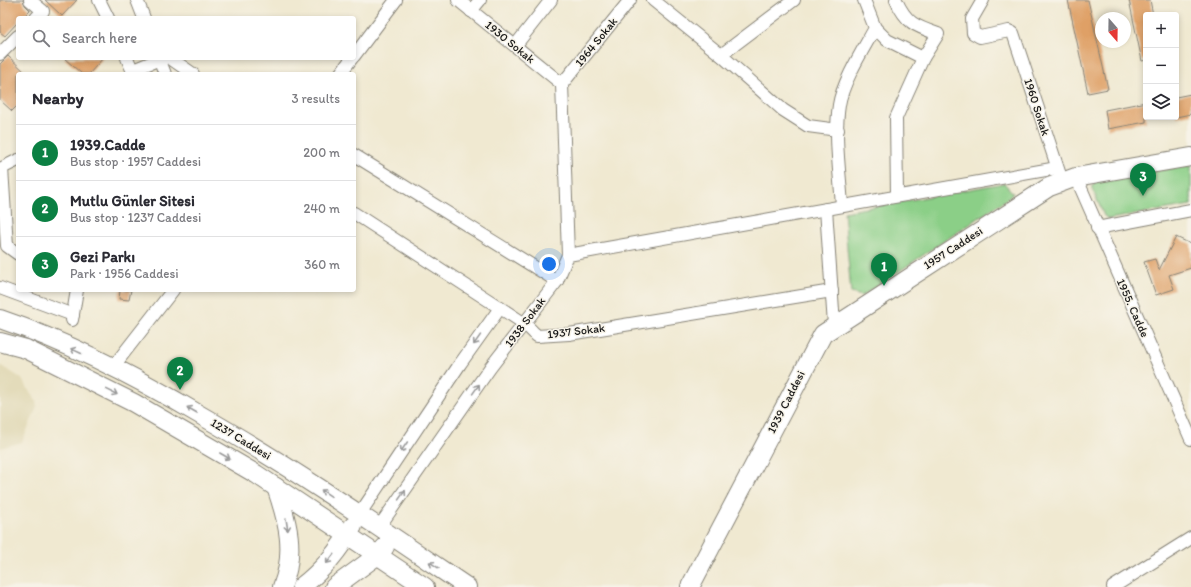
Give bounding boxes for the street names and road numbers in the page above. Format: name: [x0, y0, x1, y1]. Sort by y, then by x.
street label: 1964 Sokak: [572, 15, 620, 69]
street label: 1930 Sokak: [482, 18, 538, 66]
street label: 1960 Sokak: [1021, 77, 1053, 137]
street label: 1957 Caddesi: [921, 224, 985, 272]
street label: 1955. Cadde: [1114, 276, 1152, 340]
street label: 1938 Sokak: [502, 294, 548, 350]
street label: 1937 Sokak: [546, 321, 606, 341]
street label: 1939 Caddesi: [764, 368, 808, 436]
street label: 1237 Caddesi: [208, 415, 274, 463]

